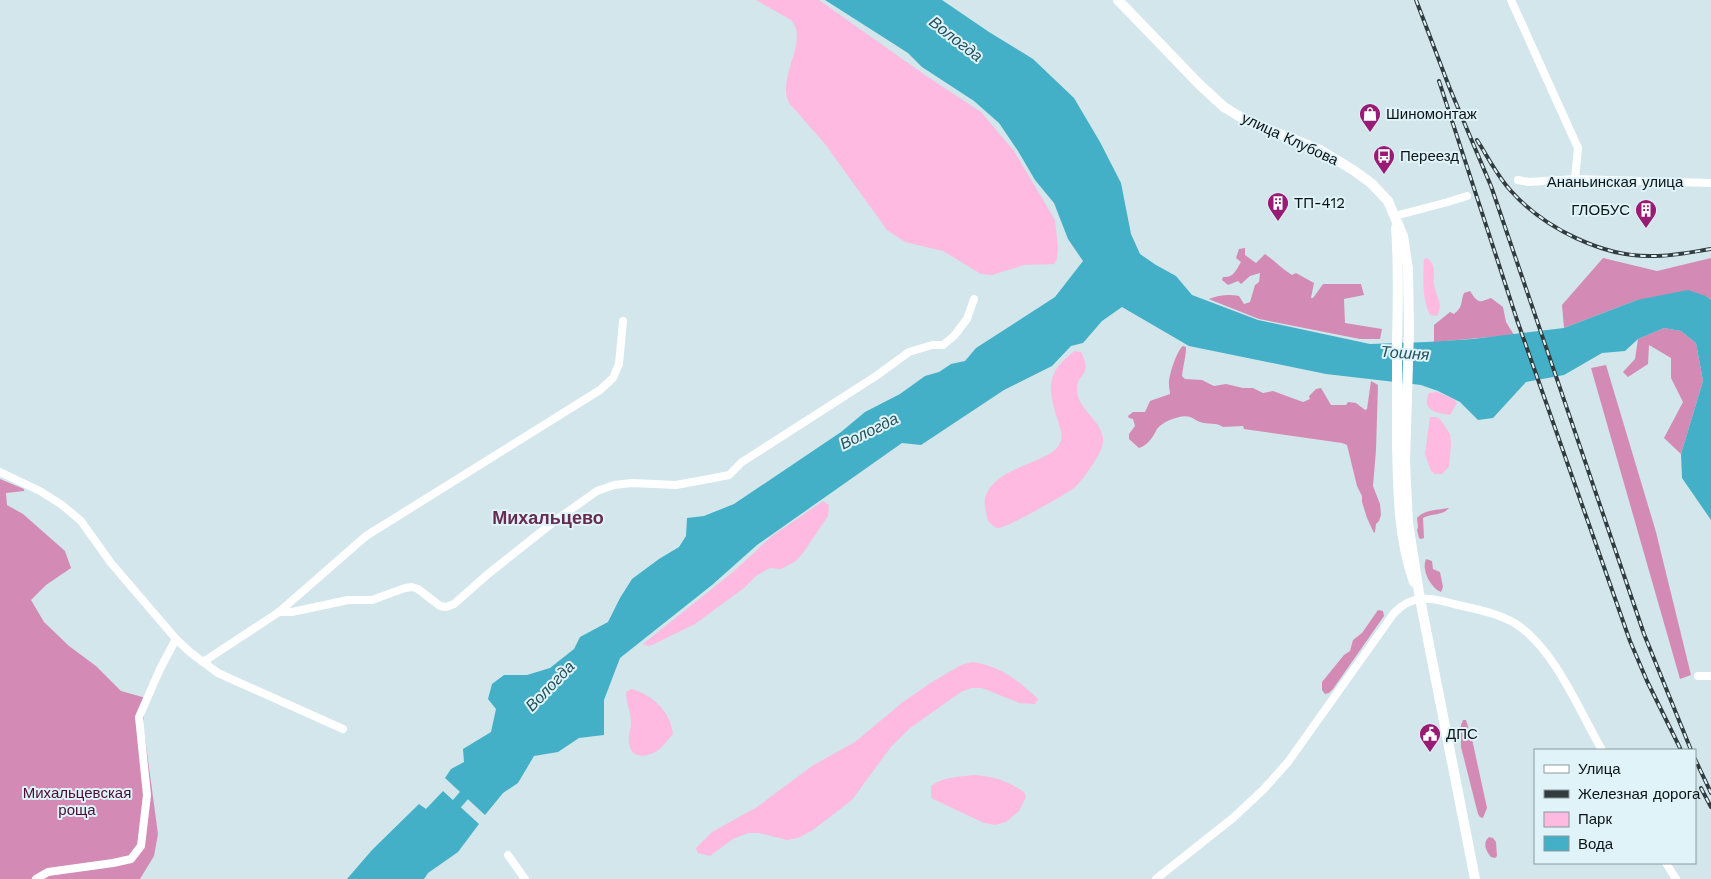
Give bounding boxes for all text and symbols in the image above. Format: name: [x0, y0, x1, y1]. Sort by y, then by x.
water label: Вологда: [925, 12, 987, 66]
shop icon: Шиномонтаж: [1358, 102, 1382, 133]
place label: Шиномонтаж: [1386, 105, 1477, 123]
street label: улица Клубова: [1239, 109, 1342, 170]
bus stop icon: Переезд: [1372, 144, 1396, 175]
place label: Переезд: [1400, 147, 1459, 165]
street label: Ананьинская улица: [1547, 173, 1684, 191]
building icon: ТП-412: [1266, 191, 1290, 222]
place label: ТП-412: [1294, 194, 1345, 212]
building icon: ГЛОБУС: [1634, 198, 1658, 229]
place label: ГЛОБУС: [1571, 201, 1630, 219]
water label: Тошня: [1380, 342, 1430, 364]
water label: Вологда: [837, 409, 901, 453]
district label: Михальцево: [492, 507, 604, 528]
water label: Вологда: [521, 657, 579, 715]
public building icon: ДПС: [1418, 722, 1442, 753]
place label: ДПС: [1446, 725, 1478, 743]
legend: [1534, 749, 1696, 864]
text: Улица: [1578, 760, 1621, 778]
park label: Михальцевская роща: [23, 784, 131, 819]
text: Железная дорога: [1578, 785, 1701, 803]
text: Парк: [1578, 810, 1612, 828]
text: Вода: [1578, 835, 1614, 853]

